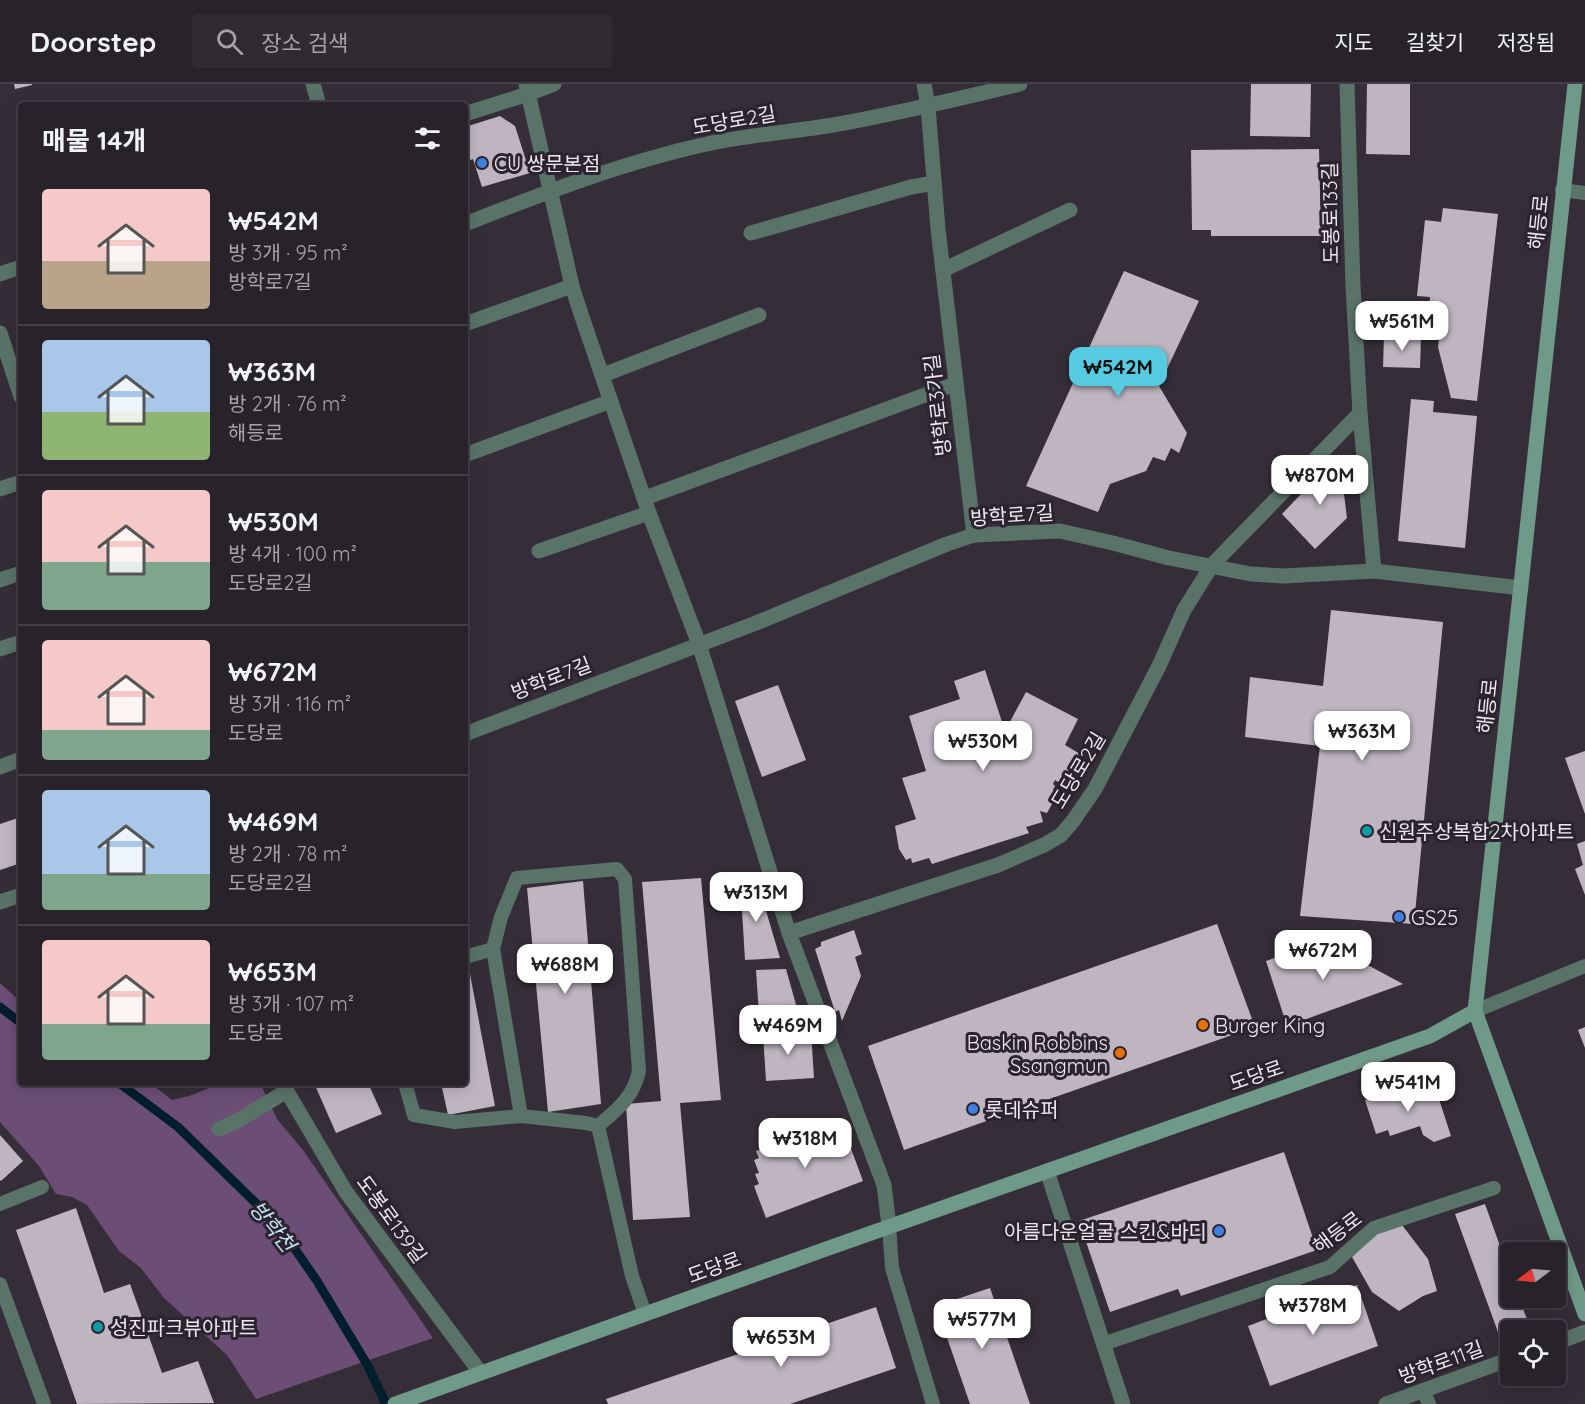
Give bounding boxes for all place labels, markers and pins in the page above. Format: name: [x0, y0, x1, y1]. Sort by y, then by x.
place label: CU 쌍문본점: [494, 151, 600, 176]
marker: CU 쌍문본점: [475, 156, 489, 170]
pin: ₩561M: [1360, 301, 1444, 352]
pin: ₩542M: [1076, 347, 1160, 398]
pin: ₩870M: [1278, 455, 1362, 506]
pin: ₩363M: [1320, 711, 1404, 762]
pin: ₩530M: [941, 721, 1025, 772]
place label: 신원주상복합2차아파트: [1379, 819, 1574, 844]
marker: 신원주상복합2차아파트: [1360, 824, 1374, 838]
pin: ₩313M: [714, 872, 798, 923]
place label: GS25: [1411, 905, 1458, 930]
marker: GS25: [1392, 910, 1406, 924]
pin: ₩672M: [1281, 930, 1365, 981]
pin: ₩688M: [523, 944, 607, 995]
pin: ₩469M: [746, 1005, 830, 1056]
place label: Burger King: [1215, 1013, 1325, 1038]
marker: Burger King: [1196, 1018, 1210, 1032]
place label: Baskin Robbins Ssangmun: [967, 1030, 1108, 1078]
marker: Baskin Robbins Ssangmun: [1113, 1046, 1127, 1060]
pin: ₩541M: [1366, 1062, 1450, 1113]
place label: 롯데슈퍼: [985, 1097, 1059, 1122]
marker: 롯데슈퍼: [966, 1102, 980, 1116]
pin: ₩318M: [763, 1118, 847, 1169]
place label: 아름다운얼굴 스킨&바디: [1004, 1219, 1207, 1244]
marker: 아름다운얼굴 스킨&바디: [1212, 1224, 1226, 1238]
pin: ₩378M: [1271, 1285, 1355, 1336]
pin: ₩577M: [940, 1299, 1024, 1350]
place label: 성진파크뷰아파트: [110, 1315, 257, 1340]
pin: ₩653M: [739, 1317, 823, 1368]
marker: 성진파크뷰아파트: [91, 1320, 105, 1334]

